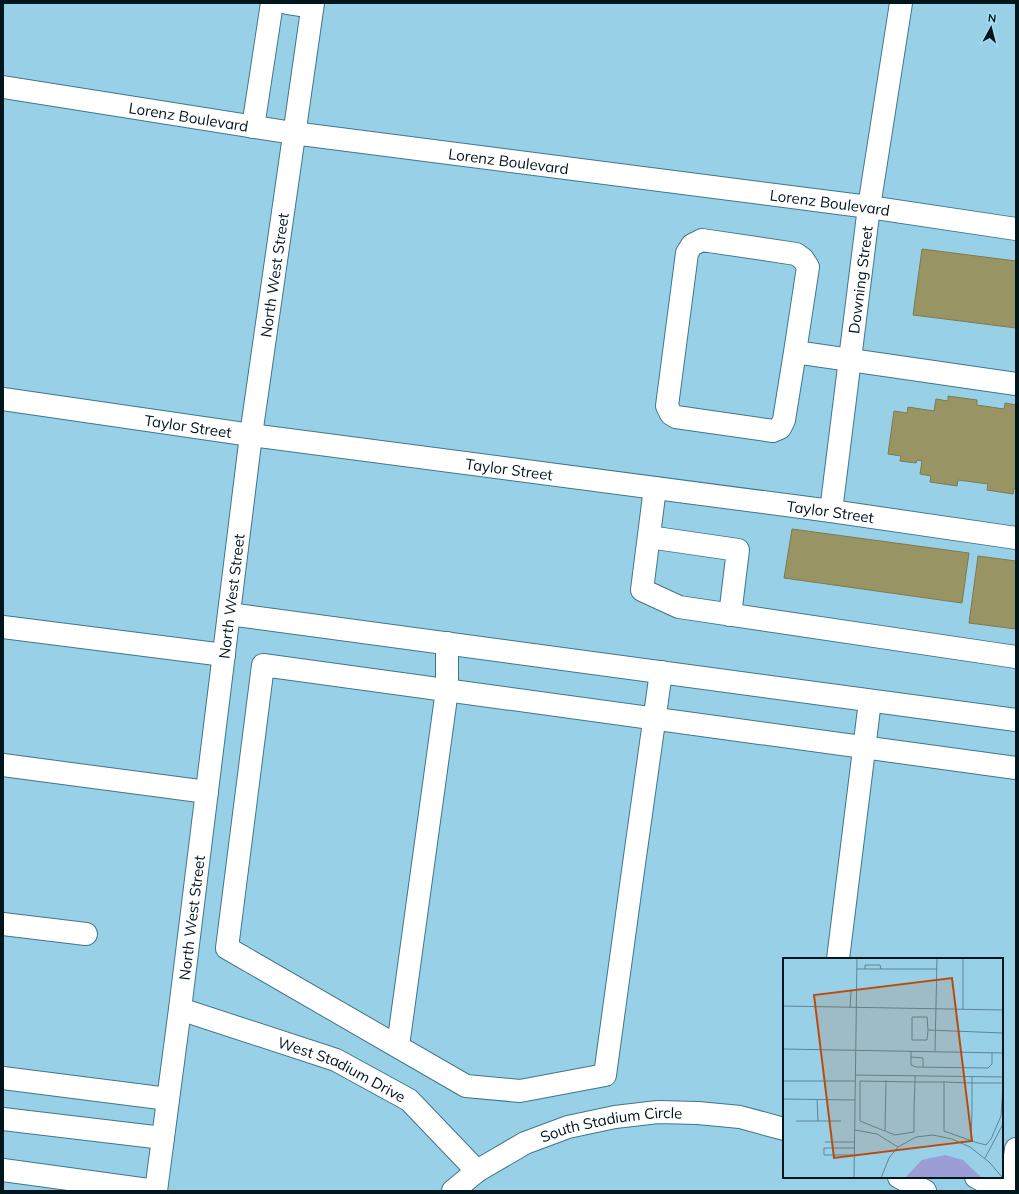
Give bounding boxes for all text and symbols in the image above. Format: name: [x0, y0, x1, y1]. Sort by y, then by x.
north arrow: [971, 8, 1011, 48]
text: N: [987, 11, 997, 26]
street label: Lorenz Boulevard: [127, 98, 250, 135]
street label: Lorenz Boulevard: [447, 144, 570, 178]
street label: Lorenz Boulevard: [769, 185, 891, 220]
street label: North West Street: [256, 211, 292, 339]
street label: Downing Street: [844, 225, 876, 335]
street label: Taylor Street: [143, 410, 233, 442]
street label: Taylor Street: [464, 454, 554, 484]
street label: Taylor Street: [786, 496, 875, 527]
street label: North West Street: [214, 533, 248, 660]
street label: North West Street: [174, 854, 208, 981]
inset map: [783, 958, 1003, 1178]
street label: West Stadium Drive: [276, 1032, 409, 1106]
street label: South Stadium Circle: [537, 1103, 683, 1146]

